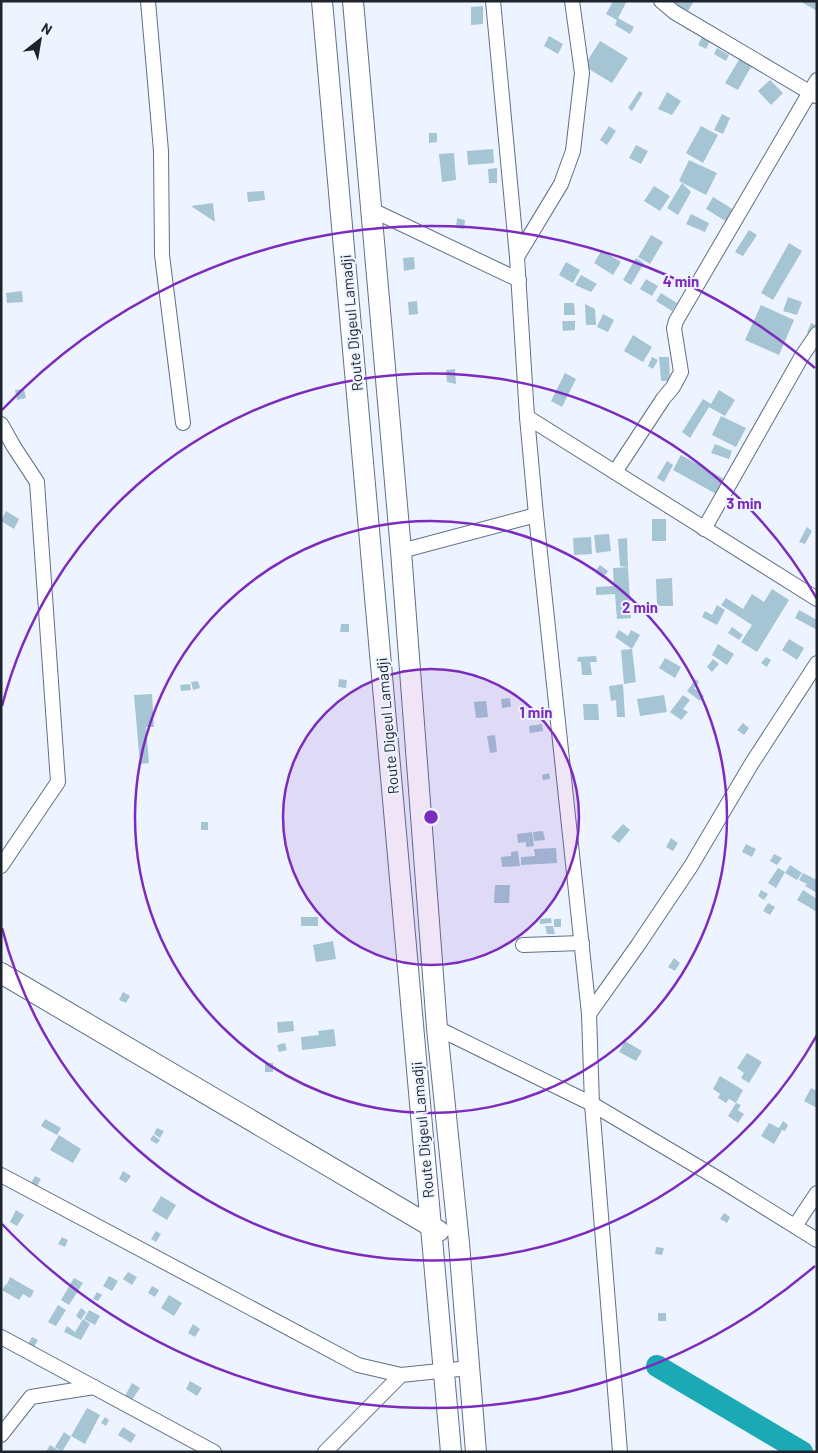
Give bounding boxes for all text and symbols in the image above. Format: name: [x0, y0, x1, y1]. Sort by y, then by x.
north arrow: [15, 15, 65, 65]
text: N: [39, 19, 55, 38]
street label: Route Digeul Lamadji: [336, 254, 366, 392]
text: 4 min: [663, 272, 699, 290]
text: 3 min: [726, 494, 762, 512]
text: 2 min: [622, 598, 658, 616]
street label: Route Digeul Lamadji: [372, 657, 402, 795]
text: 1 min: [520, 703, 552, 721]
centre of rings: [422, 808, 440, 826]
street label: Route Digeul Lamadji: [407, 1061, 437, 1199]

